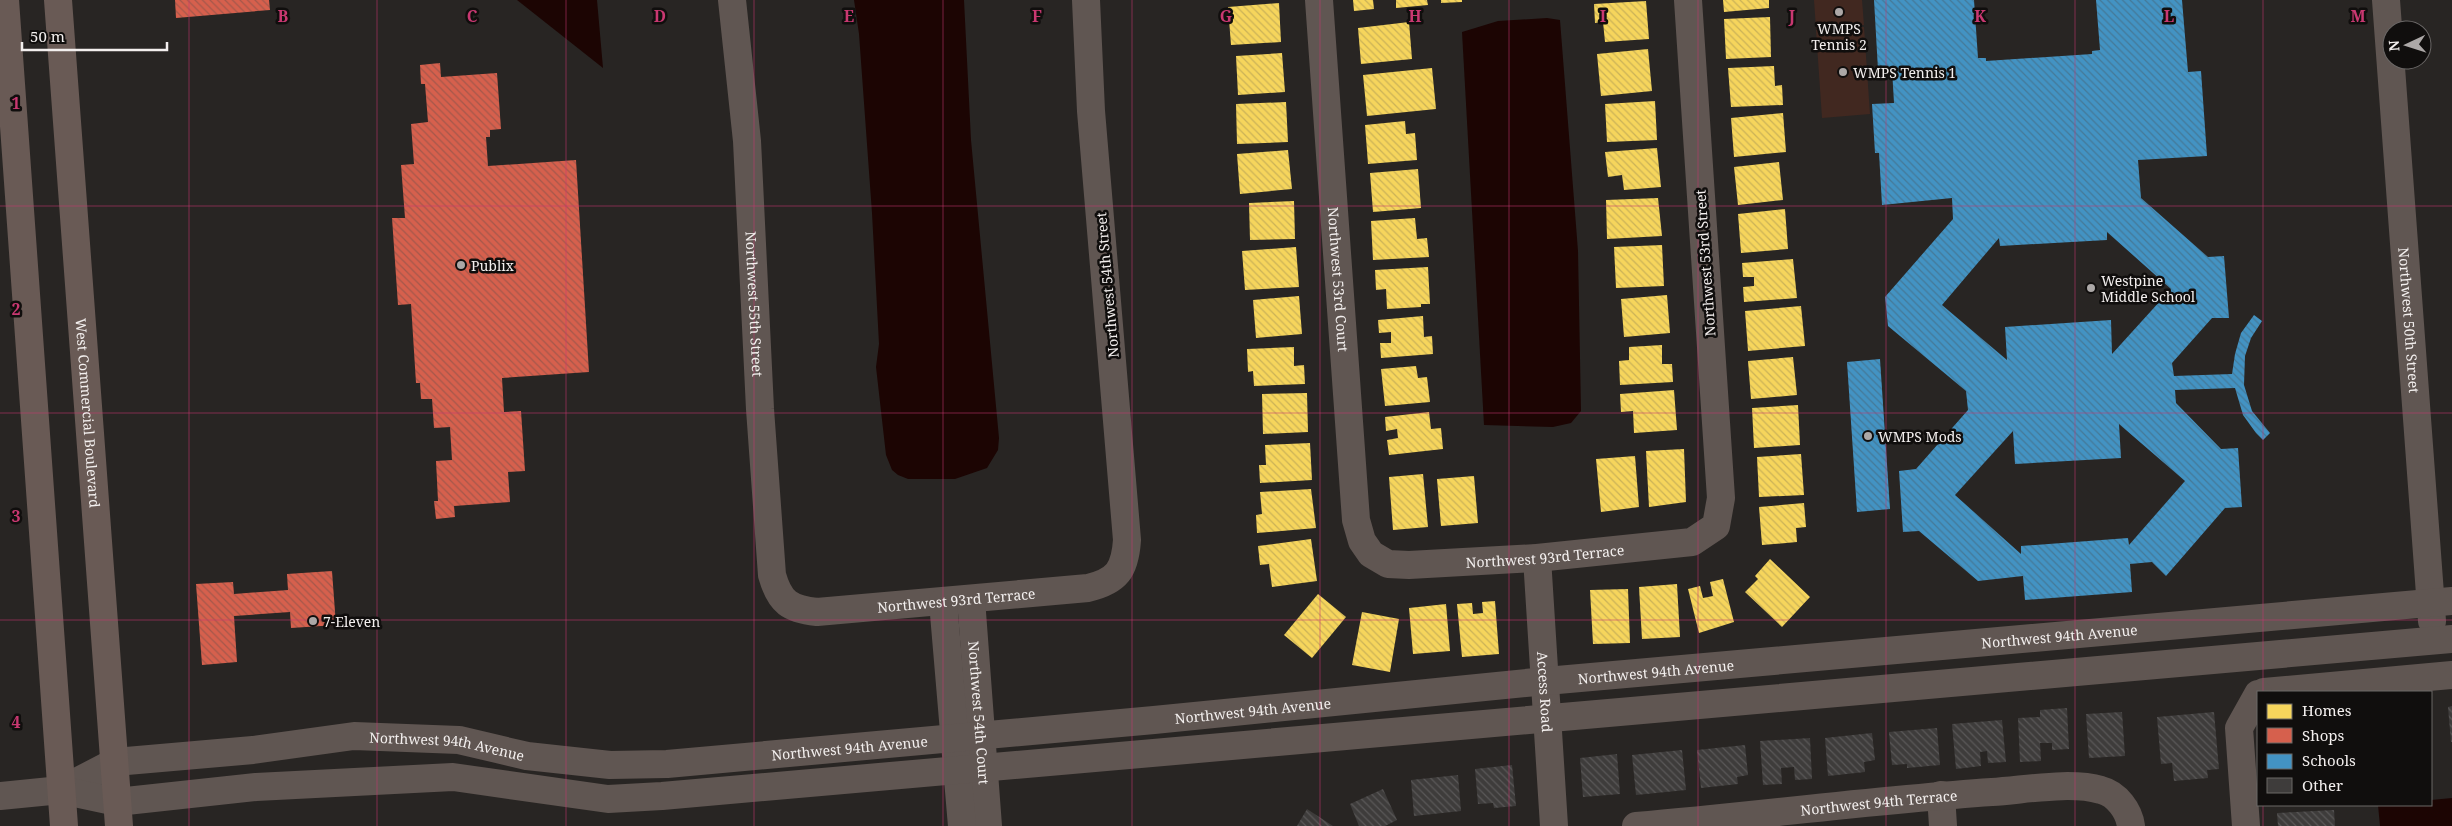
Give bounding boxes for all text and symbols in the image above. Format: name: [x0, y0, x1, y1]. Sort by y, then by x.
text: B: [278, 5, 289, 27]
text: C: [467, 5, 478, 27]
text: D: [654, 5, 666, 27]
text: E: [844, 5, 854, 27]
text: F: [1032, 5, 1042, 27]
text: G: [1220, 5, 1232, 27]
text: H: [1408, 5, 1422, 27]
text: I: [1600, 5, 1606, 27]
text: J: [1788, 5, 1796, 27]
text: K: [1974, 5, 1986, 27]
text: L: [2164, 5, 2174, 27]
text: M: [2350, 5, 2366, 27]
marker: WMPS Tennis 2: [1833, 6, 1845, 18]
place label: WMPS Tennis 2: [1811, 19, 1867, 54]
scale bar: [22, 20, 168, 52]
north arrow: [2382, 20, 2432, 70]
text: 50 m: [30, 26, 65, 46]
text: N: [2384, 40, 2403, 52]
place label: WMPS Tennis 1: [1853, 63, 1956, 82]
marker: WMPS Tennis 1: [1837, 66, 1849, 78]
text: 1: [11, 92, 21, 114]
street label: Northwest 53rd Street: [1690, 189, 1720, 337]
street label: Northwest 53rd Court: [1324, 206, 1354, 353]
street label: Northwest 54th Street: [1091, 212, 1123, 358]
street label: Northwest 55th Street: [742, 231, 768, 377]
street label: Northwest 50th Street: [2395, 247, 2425, 394]
place label: Publix: [471, 256, 515, 275]
marker: Publix: [455, 259, 467, 271]
place label: Westpine Middle School: [2101, 271, 2196, 306]
marker: Westpine Middle School: [2085, 282, 2097, 294]
text: 2: [11, 298, 21, 320]
street label: West Commercial Boulevard: [72, 317, 105, 509]
place label: WMPS Mods: [1878, 427, 1962, 446]
marker: WMPS Mods: [1862, 430, 1874, 442]
text: 3: [11, 505, 21, 527]
street label: Northwest 93rd Terrace: [1465, 540, 1625, 571]
street label: Northwest 93rd Terrace: [876, 583, 1036, 616]
place label: 7-Eleven: [323, 612, 380, 631]
marker: 7-Eleven: [307, 615, 319, 627]
street label: Northwest 94th Avenue: [1980, 619, 2138, 652]
street label: Northwest 54th Court: [965, 640, 994, 785]
street label: Access Road: [1533, 651, 1558, 733]
street label: Northwest 94th Avenue: [1577, 655, 1735, 688]
legend: [2257, 691, 2432, 806]
street label: Northwest 94th Avenue: [1174, 693, 1332, 727]
text: Homes: [2302, 700, 2352, 720]
text: 4: [11, 711, 21, 733]
text: Shops: [2302, 725, 2345, 745]
street label: Northwest 94th Avenue: [369, 727, 526, 765]
street label: Northwest 94th Avenue: [771, 731, 928, 764]
text: Schools: [2302, 750, 2356, 770]
text: Other: [2302, 775, 2343, 795]
street label: Northwest 94th Terrace: [1799, 785, 1958, 819]

